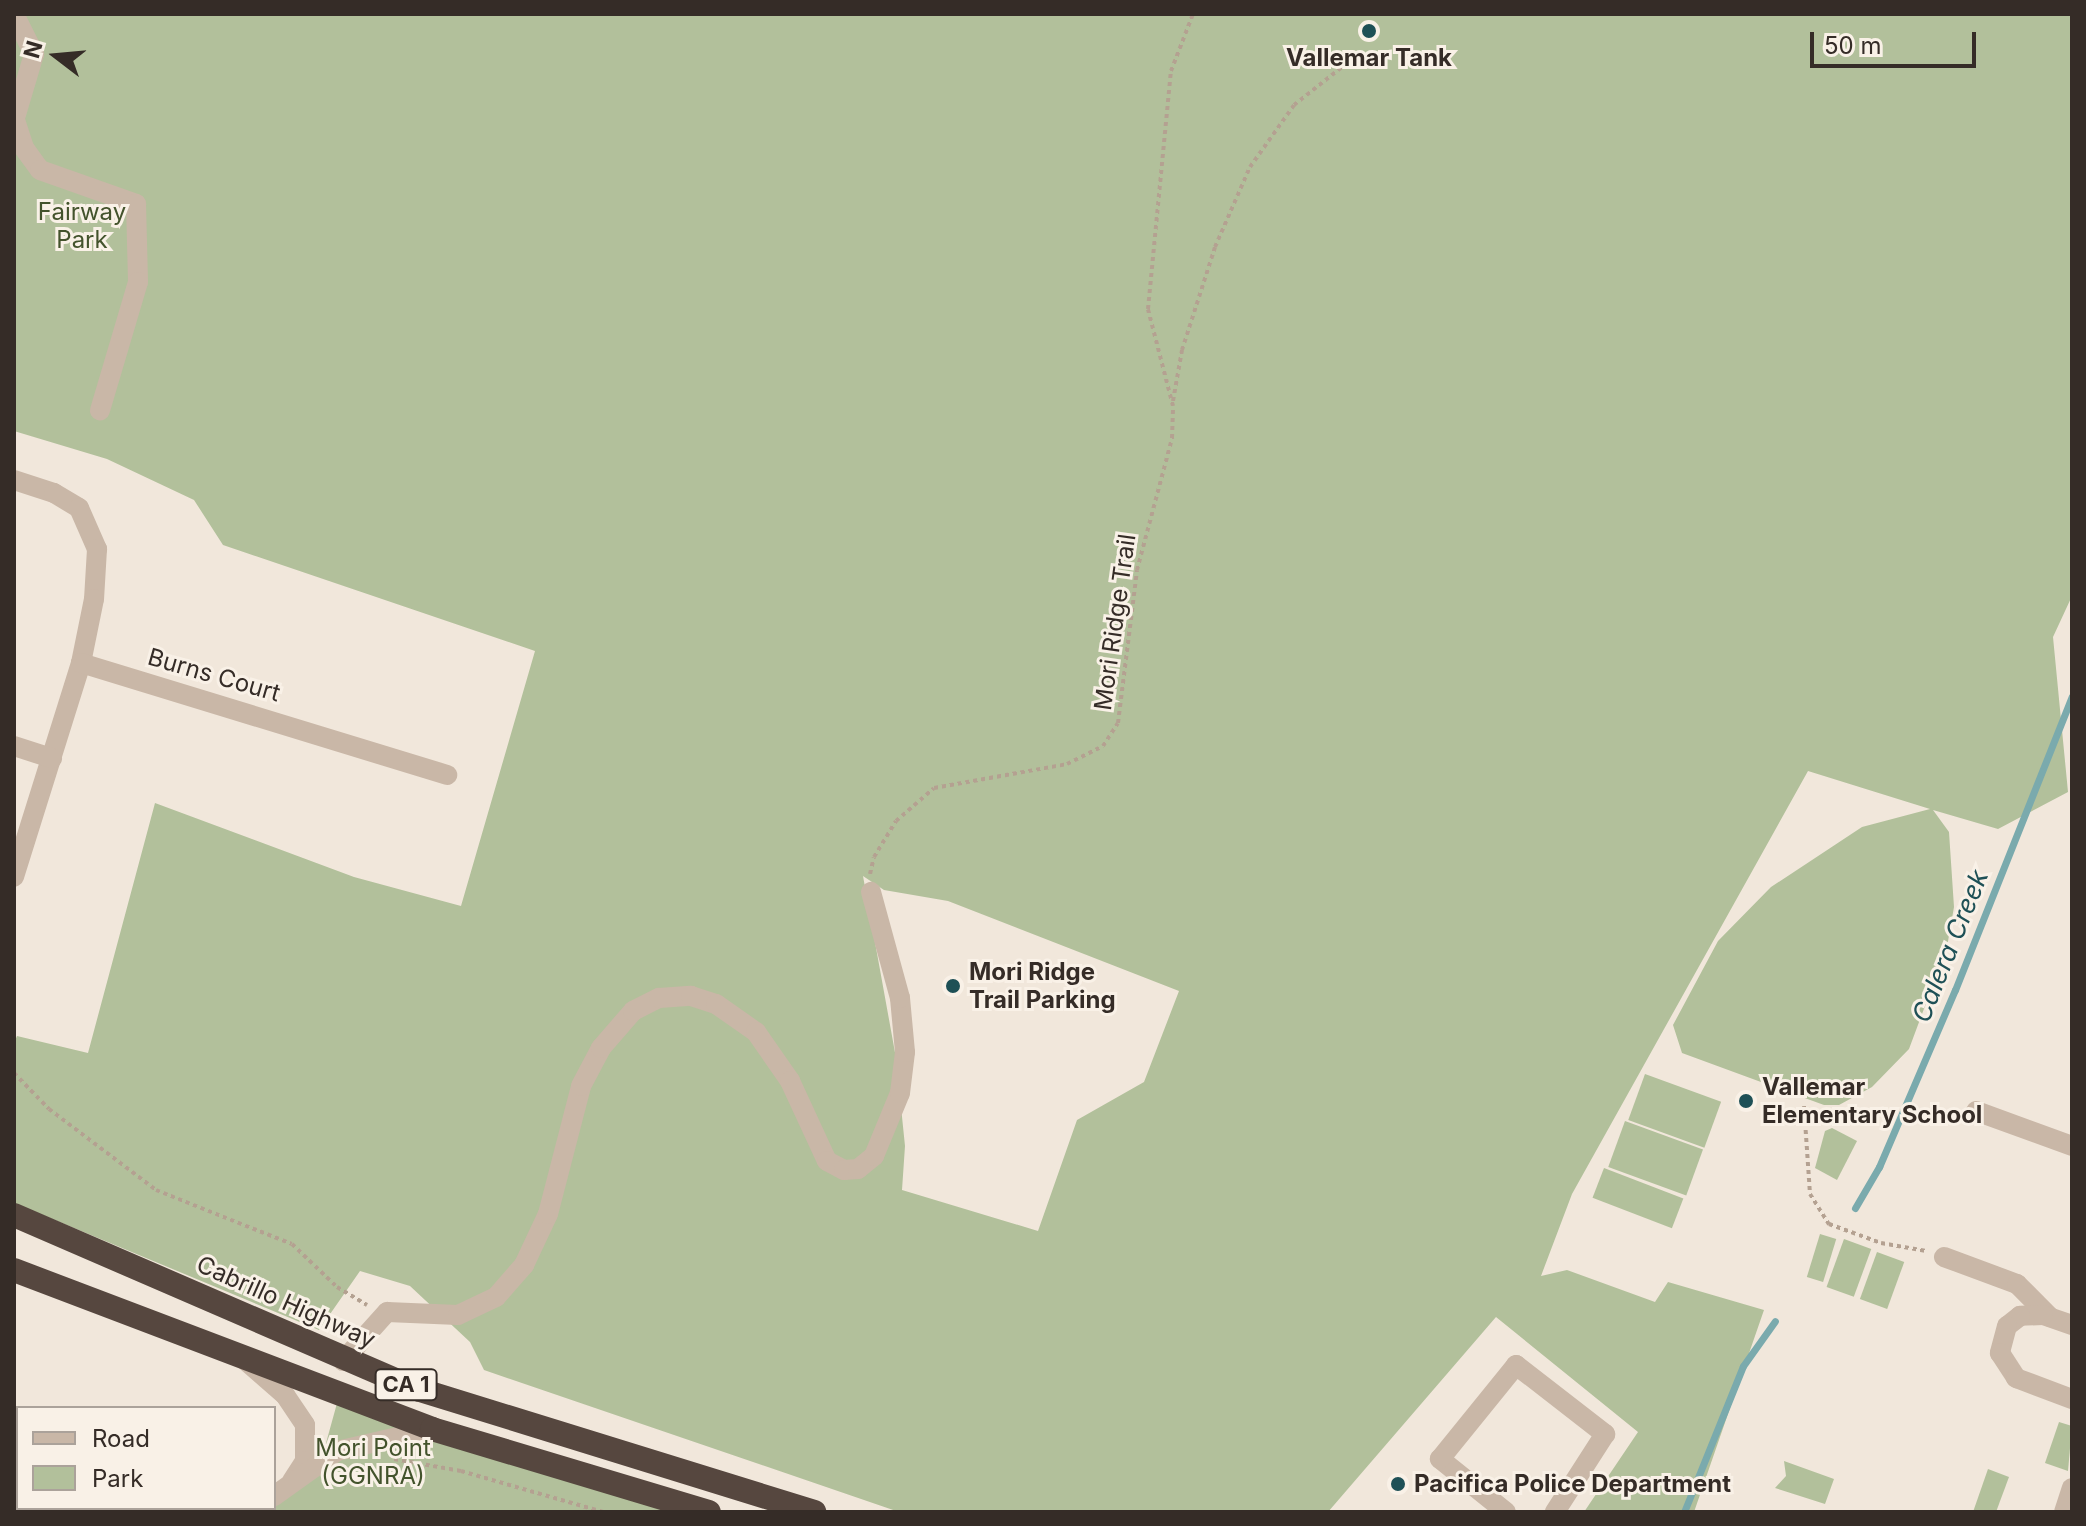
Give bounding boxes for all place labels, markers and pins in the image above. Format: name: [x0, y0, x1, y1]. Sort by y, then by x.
marker: Vallemar Tank: [1360, 22, 1378, 40]
place label: Vallemar Tank: [1286, 44, 1452, 72]
place label: Mori Ridge Trail Parking: [969, 958, 1116, 1014]
marker: Mori Ridge Trail Parking: [944, 977, 962, 995]
place label: Vallemar Elementary School: [1762, 1073, 1982, 1129]
marker: Vallemar Elementary School: [1737, 1092, 1755, 1110]
place label: Pacifica Police Department: [1414, 1470, 1731, 1498]
marker: Pacifica Police Department: [1389, 1475, 1407, 1493]

